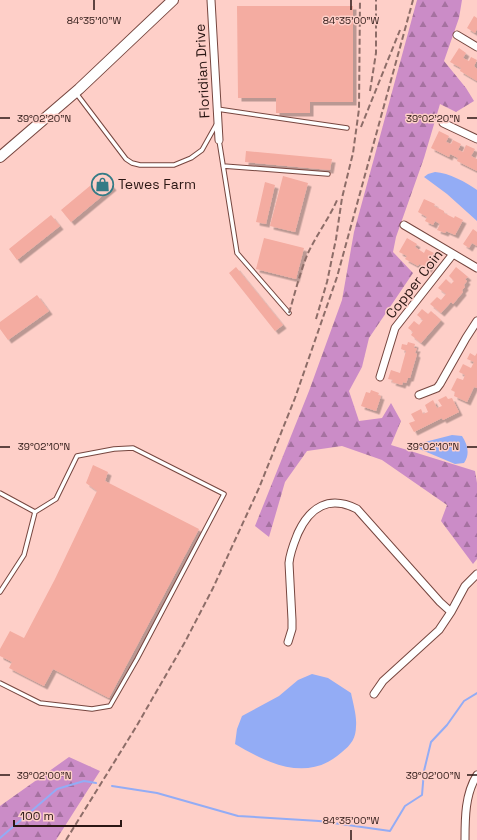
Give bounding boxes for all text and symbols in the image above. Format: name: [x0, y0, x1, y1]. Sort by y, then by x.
text: 84°35'10"W: [67, 14, 121, 27]
text: 84°35'00"W: [323, 14, 380, 27]
street label: Floridian Drive: [191, 23, 213, 119]
text: 39°02'20"N: [17, 112, 71, 125]
text: 39°02'20"N: [406, 112, 460, 125]
shop icon: Tewes Farm: [90, 171, 116, 197]
place label: Tewes Farm: [118, 175, 196, 193]
street label: Copper Coin: [382, 246, 446, 322]
text: 39°02'10"N: [18, 440, 70, 453]
text: 39°02'10"N: [407, 440, 459, 453]
text: 39°02'00"N: [17, 769, 71, 782]
text: 39°02'00"N: [406, 769, 460, 782]
scale bar: [14, 802, 121, 828]
text: 100 m: [20, 808, 54, 824]
text: 84°35'00"W: [323, 814, 380, 827]

